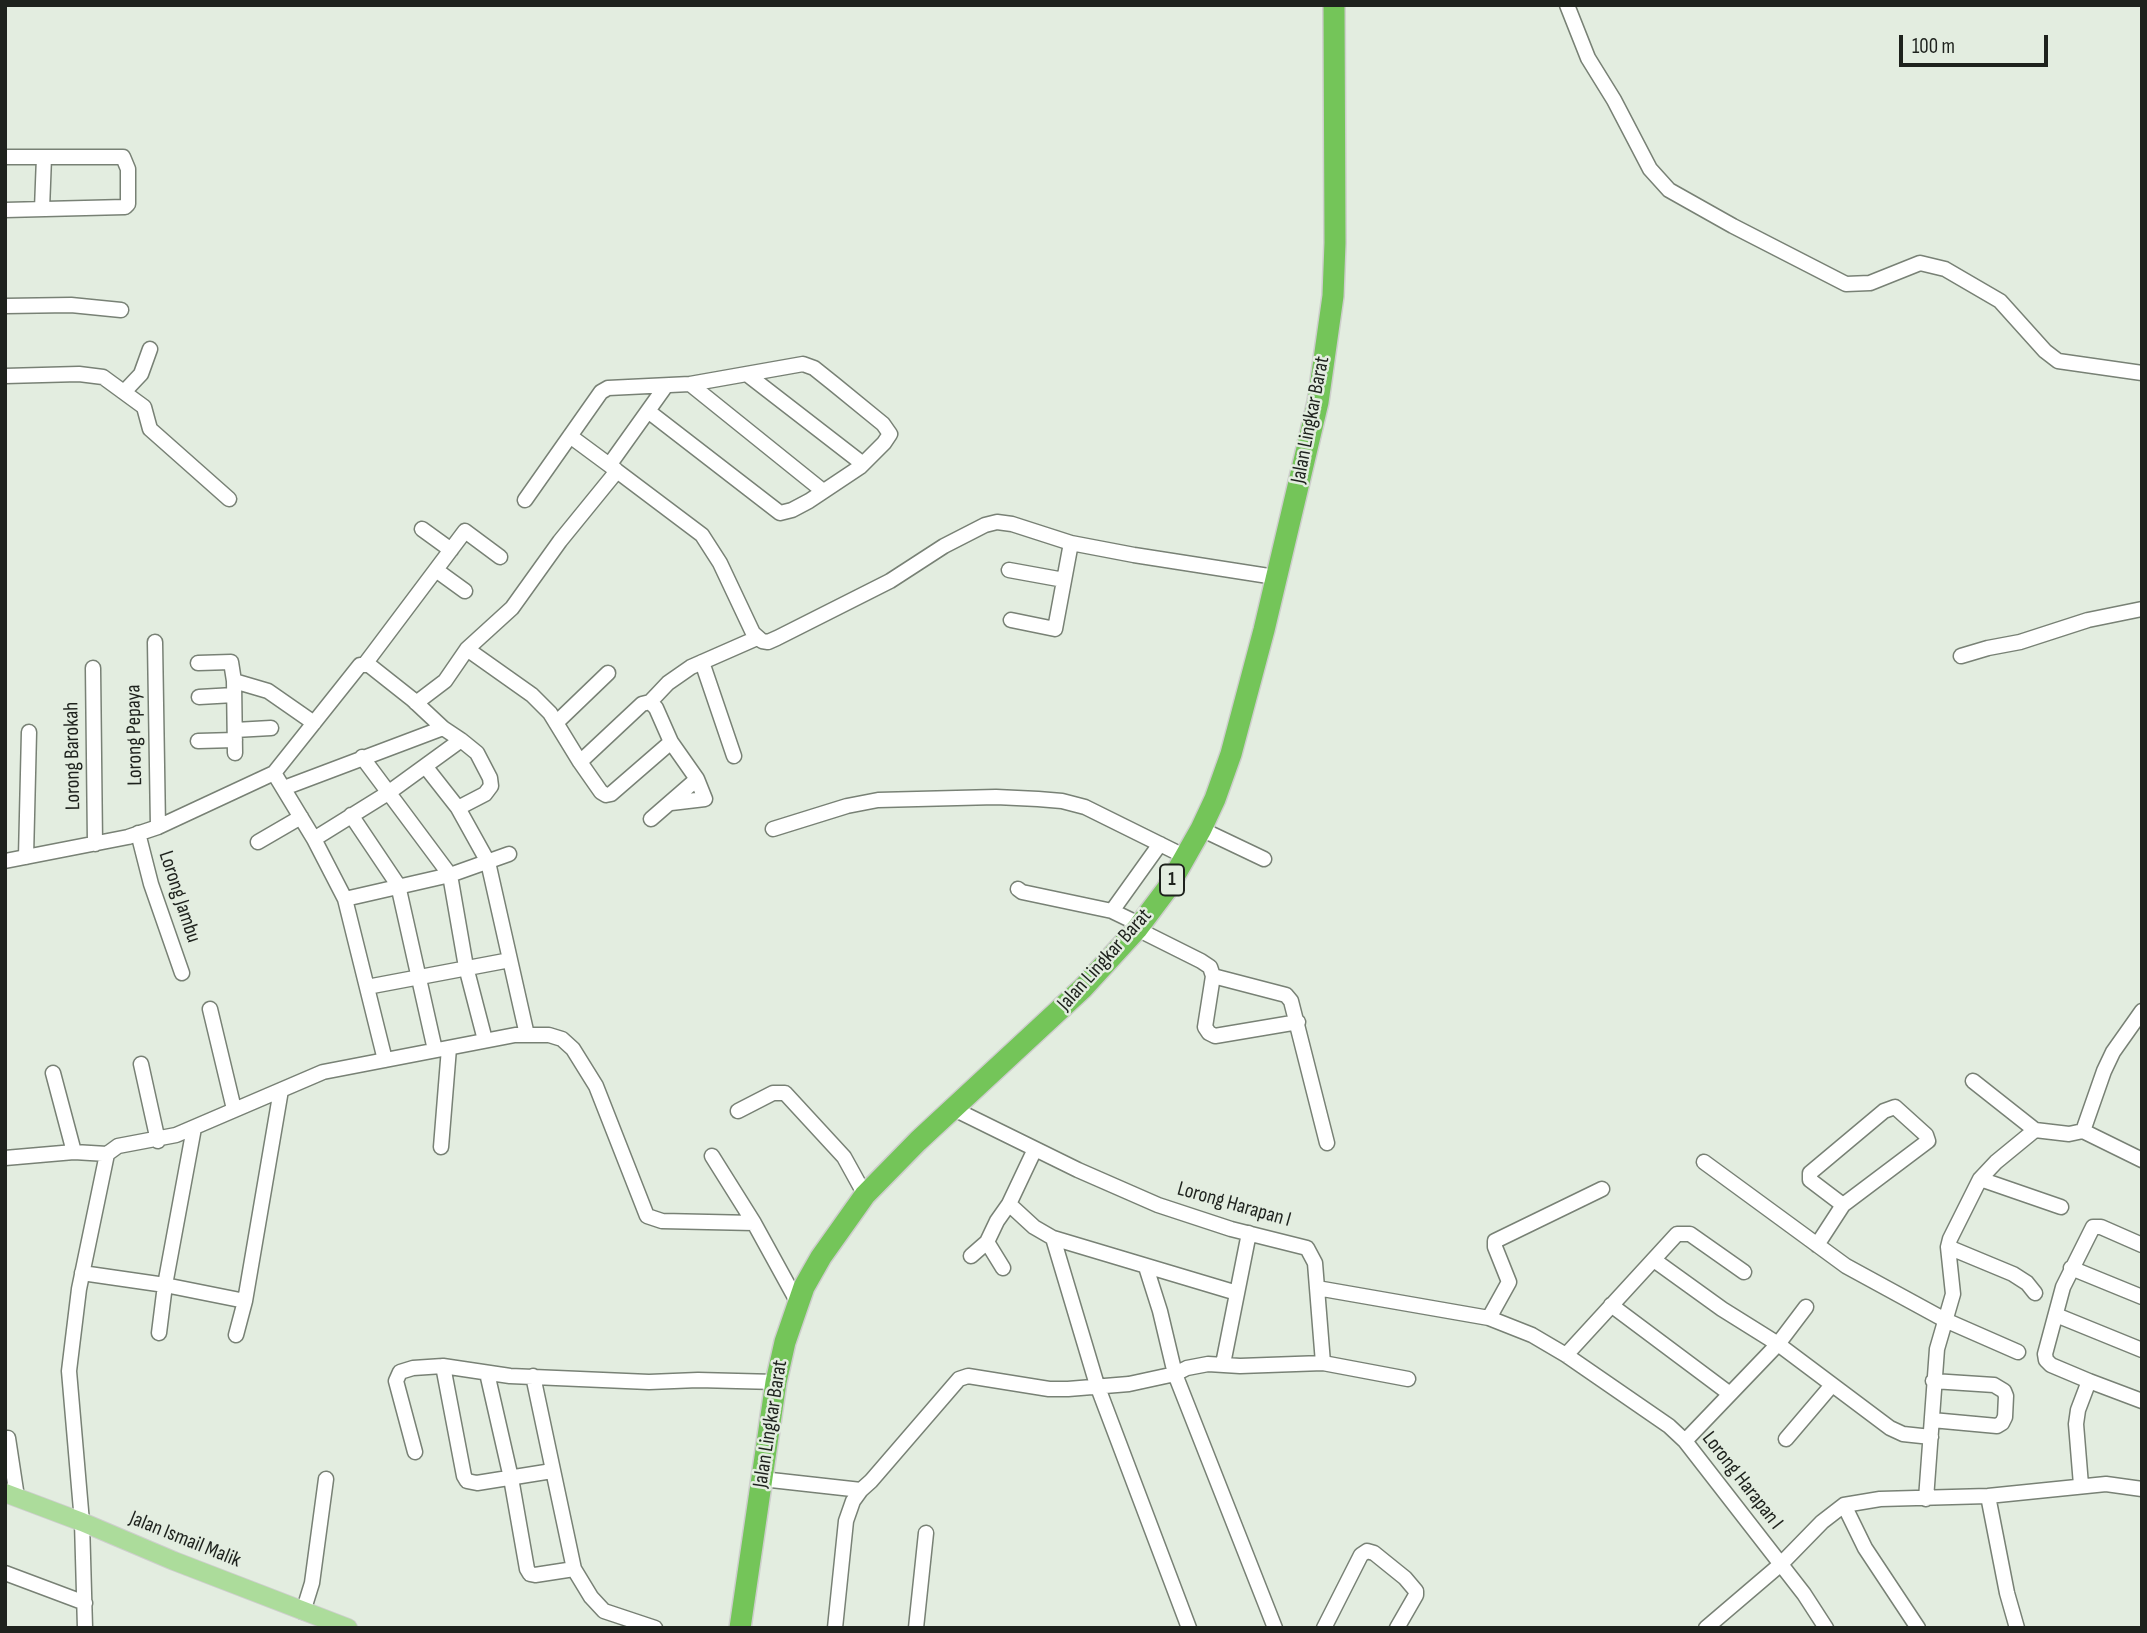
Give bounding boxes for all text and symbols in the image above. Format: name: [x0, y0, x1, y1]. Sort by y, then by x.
scale bar: [1902, 21, 2051, 65]
text: 100 m: [1912, 34, 1955, 59]
street label: Jalan Lingkar Barat: [1286, 354, 1336, 486]
street label: Lorong Pepaya: [122, 684, 148, 786]
street label: Lorong Barokah: [59, 702, 87, 810]
street label: Lorong Jambu: [152, 848, 206, 946]
road number: 1: [1160, 864, 1184, 895]
street label: Jalan Lingkar Barat: [1053, 904, 1157, 1016]
street label: Lorong Harapan I: [1174, 1177, 1294, 1233]
street label: Jalan Lingkar Barat: [748, 1358, 794, 1490]
street label: Lorong Harapan I: [1696, 1427, 1788, 1535]
street label: Jalan Ismail Malik: [126, 1506, 244, 1574]

